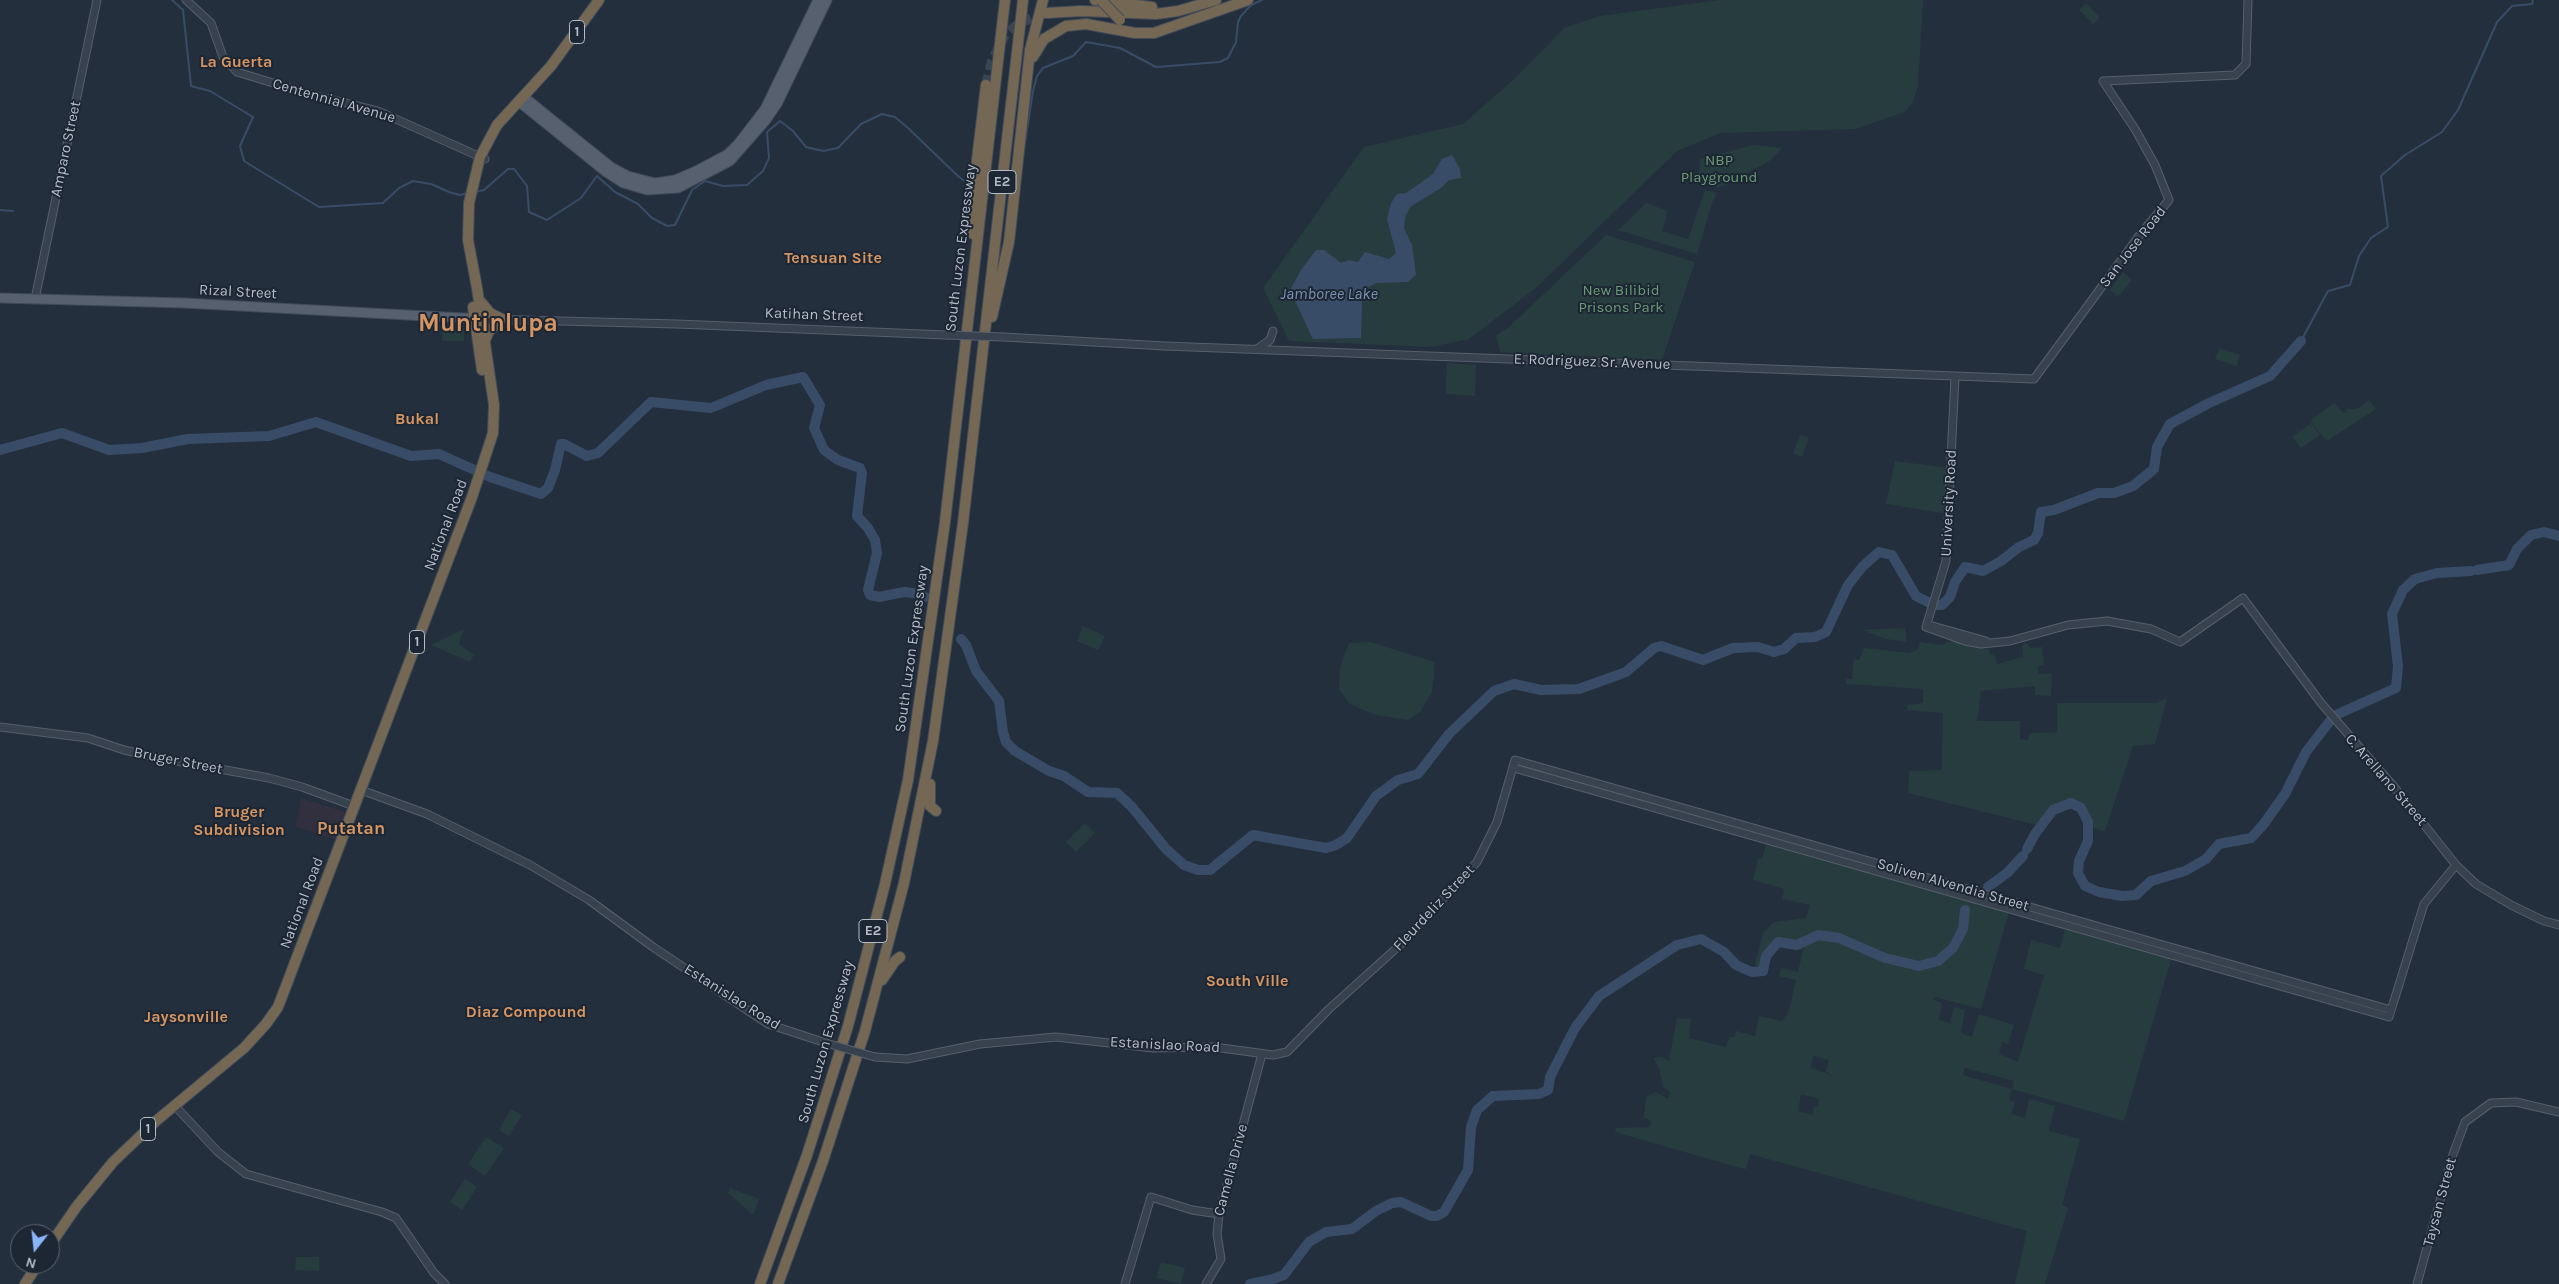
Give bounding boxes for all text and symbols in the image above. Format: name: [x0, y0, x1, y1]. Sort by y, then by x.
road number: 1: [570, 21, 584, 44]
district label: La Guerta: [200, 52, 272, 72]
street label: Centennial Avenue: [270, 75, 398, 127]
street label: Amparo Street: [47, 99, 85, 199]
park label: NBP Playground: [1681, 152, 1757, 187]
street label: South Luzon Expressway: [942, 163, 980, 333]
road number: E2: [988, 170, 1016, 193]
street label: San Jose Road: [2096, 203, 2170, 291]
district label: Tensuan Site: [784, 248, 882, 268]
street label: Rizal Street: [199, 281, 277, 303]
park label: New Bilibid Prisons Park: [1578, 282, 1664, 317]
water label: Jamboree Lake: [1280, 284, 1378, 304]
street label: Katihan Street: [764, 304, 864, 326]
district label: Muntinlupa: [418, 309, 558, 339]
street label: E. Rodriguez Sr. Avenue: [1513, 350, 1671, 374]
district label: Bukal: [395, 409, 439, 429]
street label: University Road: [1937, 449, 1961, 557]
street label: National Road: [420, 477, 472, 573]
street label: South Luzon Expressway: [891, 564, 933, 734]
road number: 1: [410, 630, 424, 654]
street label: C. Arellano Street: [2341, 730, 2431, 830]
street label: Bruger Street: [132, 744, 224, 778]
district label: Bruger Subdivision: [193, 802, 285, 840]
district label: Putatan: [317, 818, 385, 840]
street label: National Road: [276, 855, 328, 951]
street label: Soliven Alvendia Street: [1875, 855, 2031, 915]
street label: Fleurdeliz Street: [1389, 861, 1479, 955]
road number: E2: [859, 919, 887, 942]
street label: South Luzon Expressway: [794, 959, 858, 1125]
street label: Estanislao Road: [680, 960, 784, 1034]
district label: South Ville: [1206, 971, 1288, 991]
district label: Diaz Compound: [466, 1002, 586, 1022]
district label: Jaysonville: [144, 1007, 228, 1027]
street label: Estanislao Road: [1109, 1033, 1221, 1057]
road number: 1: [140, 1118, 156, 1140]
street label: Camella Drive: [1210, 1122, 1252, 1218]
street label: Taysan Street: [2419, 1156, 2461, 1248]
north arrow: [10, 1224, 60, 1274]
text: N: [24, 1253, 38, 1272]

